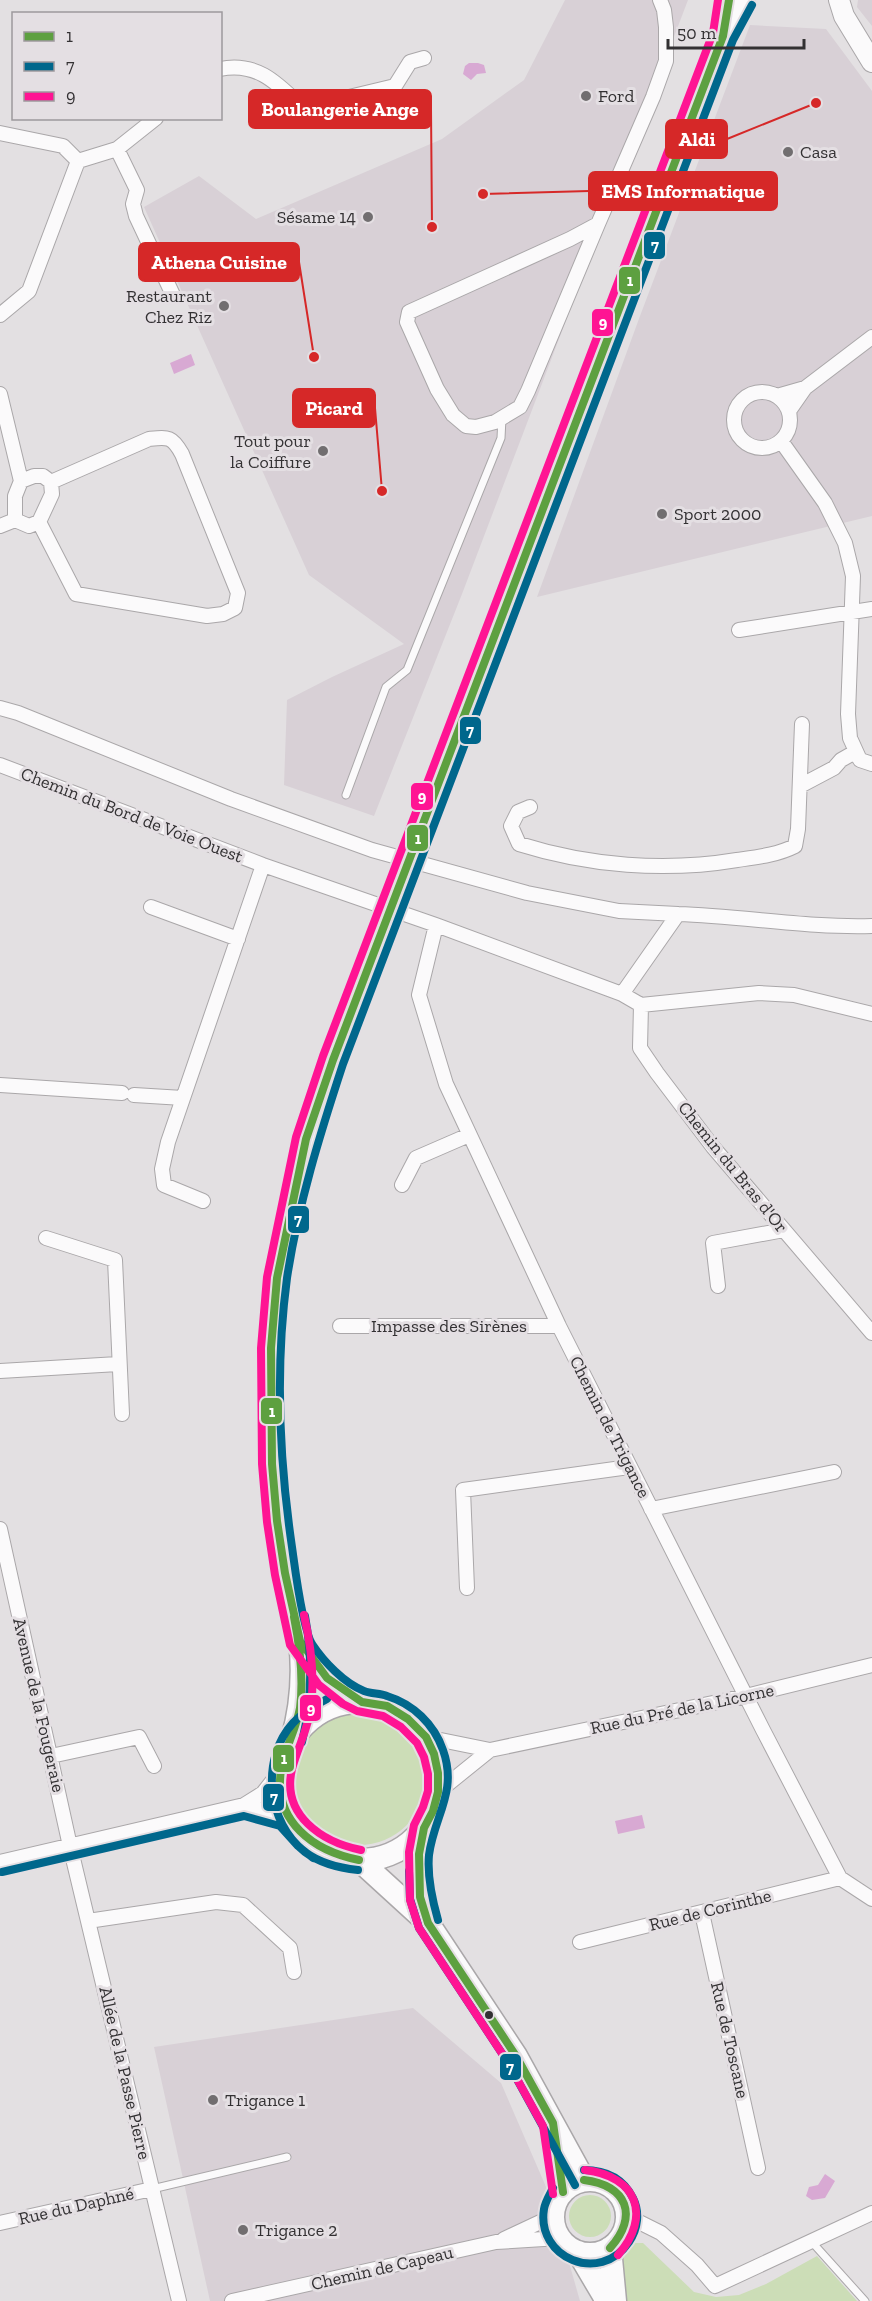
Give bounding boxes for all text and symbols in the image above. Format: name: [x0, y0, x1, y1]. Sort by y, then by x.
legend: [12, 12, 222, 120]
scale bar: [668, 12, 804, 50]
text: 50 m: [677, 22, 717, 44]
text: 1: [66, 25, 73, 47]
text: 7: [66, 55, 75, 77]
text: 9: [66, 85, 76, 107]
place label: Ford: [598, 85, 634, 107]
marker: Ford: [579, 89, 593, 103]
callout: Boulangerie Ange: [249, 90, 431, 128]
text: Boulangerie Ange: [261, 97, 419, 121]
callout: Aldi: [666, 120, 727, 158]
text: Aldi: [679, 127, 715, 151]
place label: Casa: [800, 141, 837, 163]
marker: Casa: [781, 145, 795, 159]
callout: EMS Informatique: [589, 172, 777, 210]
text: EMS Informatique: [601, 179, 765, 203]
place label: Sésame 14: [277, 206, 356, 228]
marker: Sésame 14: [361, 210, 375, 224]
line badge: 7: [643, 231, 666, 260]
text: 7: [651, 236, 659, 255]
callout: Athena Cuisine: [139, 243, 299, 281]
text: Athena Cuisine: [151, 250, 287, 274]
line badge: 1: [618, 266, 641, 295]
text: 1: [627, 271, 634, 290]
place label: Restaurant Chez Riz: [126, 285, 212, 328]
marker: Restaurant Chez Riz: [217, 299, 231, 313]
line badge: 9: [591, 308, 614, 337]
text: 9: [599, 313, 608, 332]
callout: Picard: [293, 389, 375, 427]
text: Picard: [305, 396, 363, 420]
place label: Tout pour la Coiffure: [230, 430, 311, 473]
marker: Tout pour la Coiffure: [316, 444, 330, 458]
place label: Sport 2000: [674, 503, 761, 525]
marker: Sport 2000: [655, 507, 669, 521]
line badge: 7: [459, 716, 482, 745]
text: 7: [466, 721, 474, 740]
street label: Chemin du Bord de Voie Ouest: [18, 762, 246, 868]
line badge: 9: [410, 782, 434, 811]
text: 9: [418, 787, 427, 806]
line badge: 1: [406, 824, 429, 852]
text: 1: [415, 829, 422, 848]
street label: Chemin du Bras d'Or: [673, 1097, 793, 1237]
line badge: 7: [287, 1205, 310, 1234]
text: 7: [294, 1210, 302, 1229]
street label: Impasse des Sirènes: [371, 1315, 527, 1337]
street label: Chemin de Trigance: [565, 1352, 655, 1502]
line badge: 1: [260, 1397, 283, 1425]
text: 1: [269, 1402, 276, 1421]
street label: Avenue de la Fougeraie: [8, 1616, 70, 1794]
street label: Rue du Pré de la Licorne: [588, 1679, 776, 1739]
line badge: 9: [299, 1694, 322, 1722]
text: 9: [307, 1699, 316, 1718]
line badge: 1: [272, 1744, 295, 1773]
text: 1: [281, 1749, 288, 1768]
line badge: 7: [262, 1783, 285, 1812]
text: 7: [270, 1788, 278, 1807]
street label: Rue de Corinthe: [647, 1884, 773, 1936]
street label: Rue de Toscane: [706, 1980, 754, 2100]
street label: Allée de la Passe Pierre: [94, 1984, 156, 2162]
unlabelled marker: [483, 2009, 495, 2021]
line badge: 7: [499, 2053, 522, 2081]
text: 7: [506, 2058, 514, 2077]
place label: Trigance 1: [225, 2089, 305, 2111]
marker: Trigance 1: [206, 2093, 220, 2107]
street label: Rue du Daphné: [16, 2182, 136, 2230]
place label: Trigance 2: [255, 2219, 338, 2241]
marker: Trigance 2: [236, 2223, 250, 2237]
street label: Chemin de Capeau: [309, 2241, 455, 2295]

